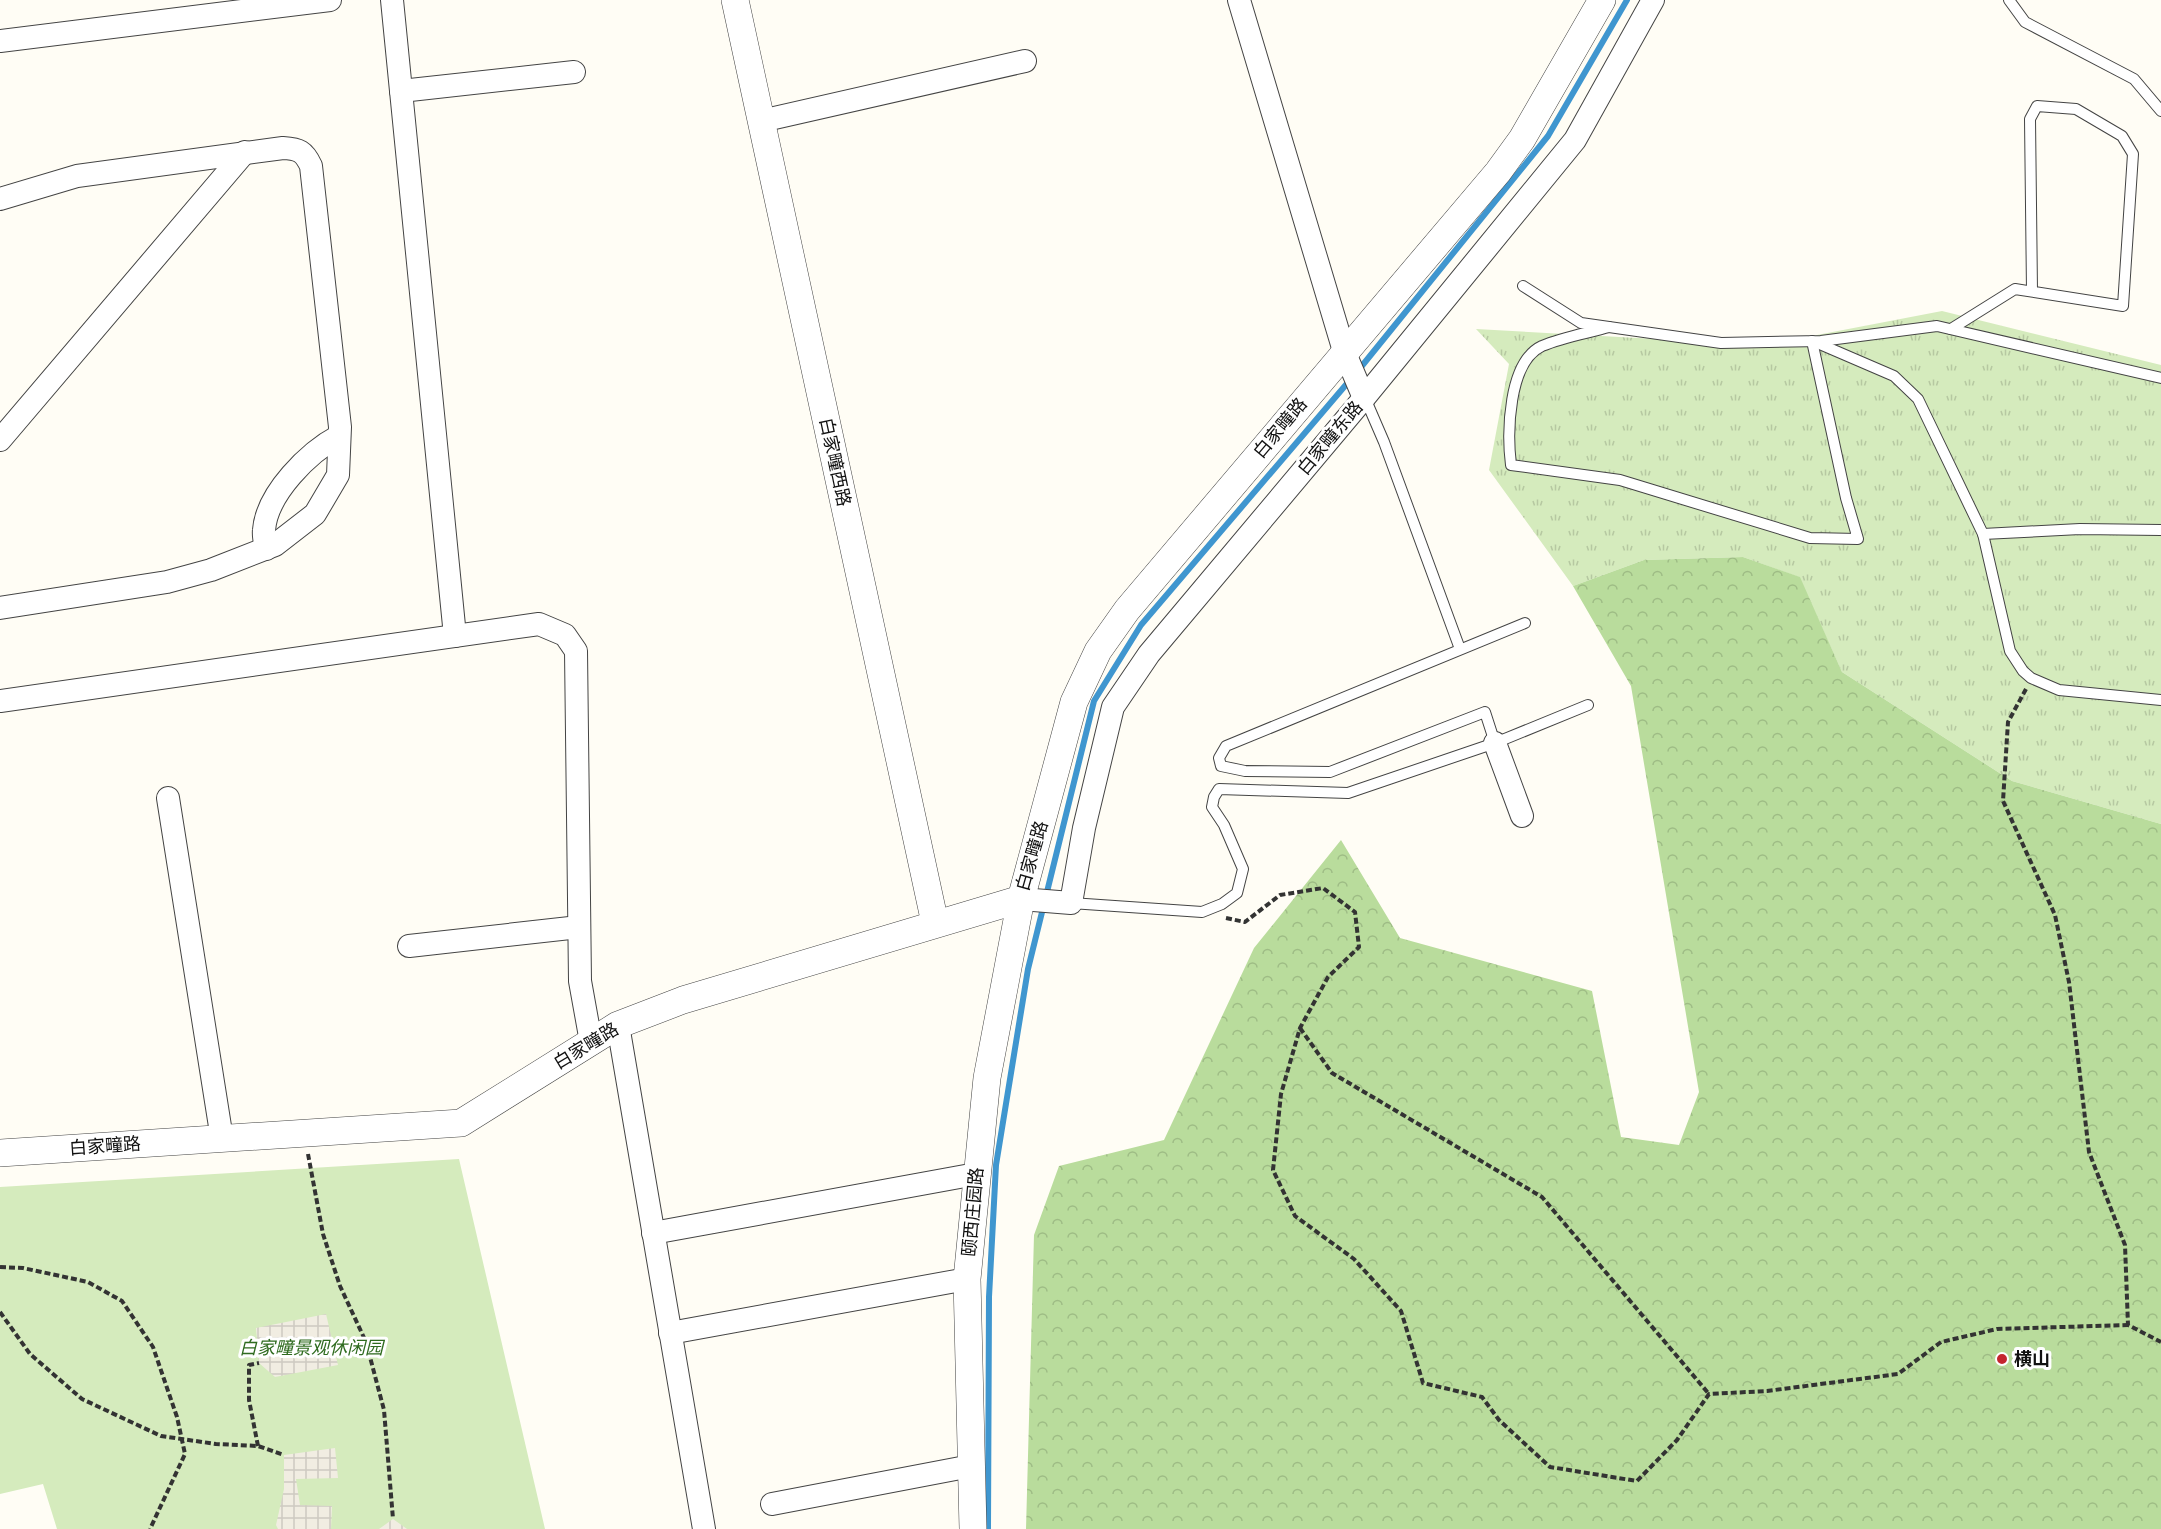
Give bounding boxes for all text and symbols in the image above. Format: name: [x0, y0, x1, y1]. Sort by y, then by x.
street label: 白家疃路: [1247, 392, 1314, 465]
street label: 白家疃东路: [1291, 395, 1370, 481]
street label: 白家疃西路: [812, 415, 857, 509]
street label: 白家疃路: [1010, 818, 1055, 894]
street label: 白家疃路: [548, 1016, 624, 1077]
street label: 白家疃路: [68, 1131, 142, 1162]
street label: 颐西庄园路: [956, 1166, 991, 1258]
park label: 白家疃景观休闲园: [239, 1335, 386, 1362]
place label: 横山: [2014, 1346, 2050, 1373]
marker: 横山: [1995, 1352, 2009, 1366]

